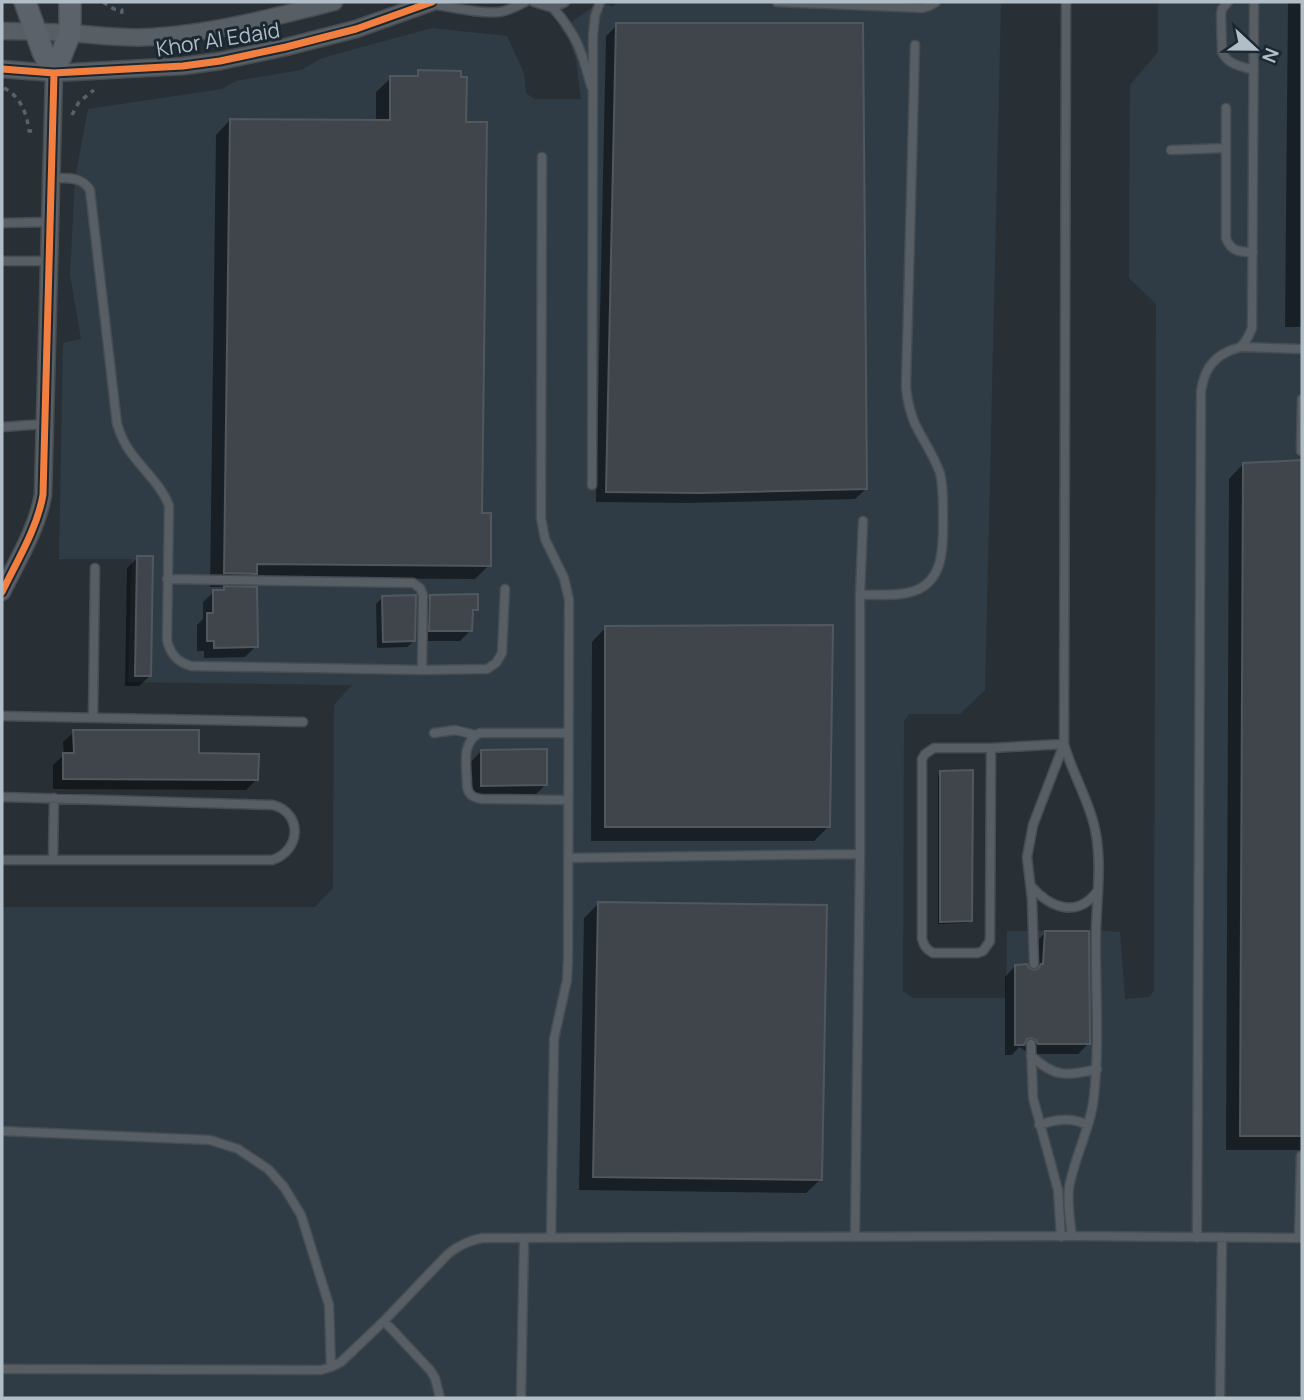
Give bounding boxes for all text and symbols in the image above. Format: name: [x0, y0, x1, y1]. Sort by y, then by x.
north arrow: [1220, 14, 1290, 84]
street label: Khor Al Edaid: [154, 15, 282, 63]
text: N: [1256, 44, 1285, 67]

